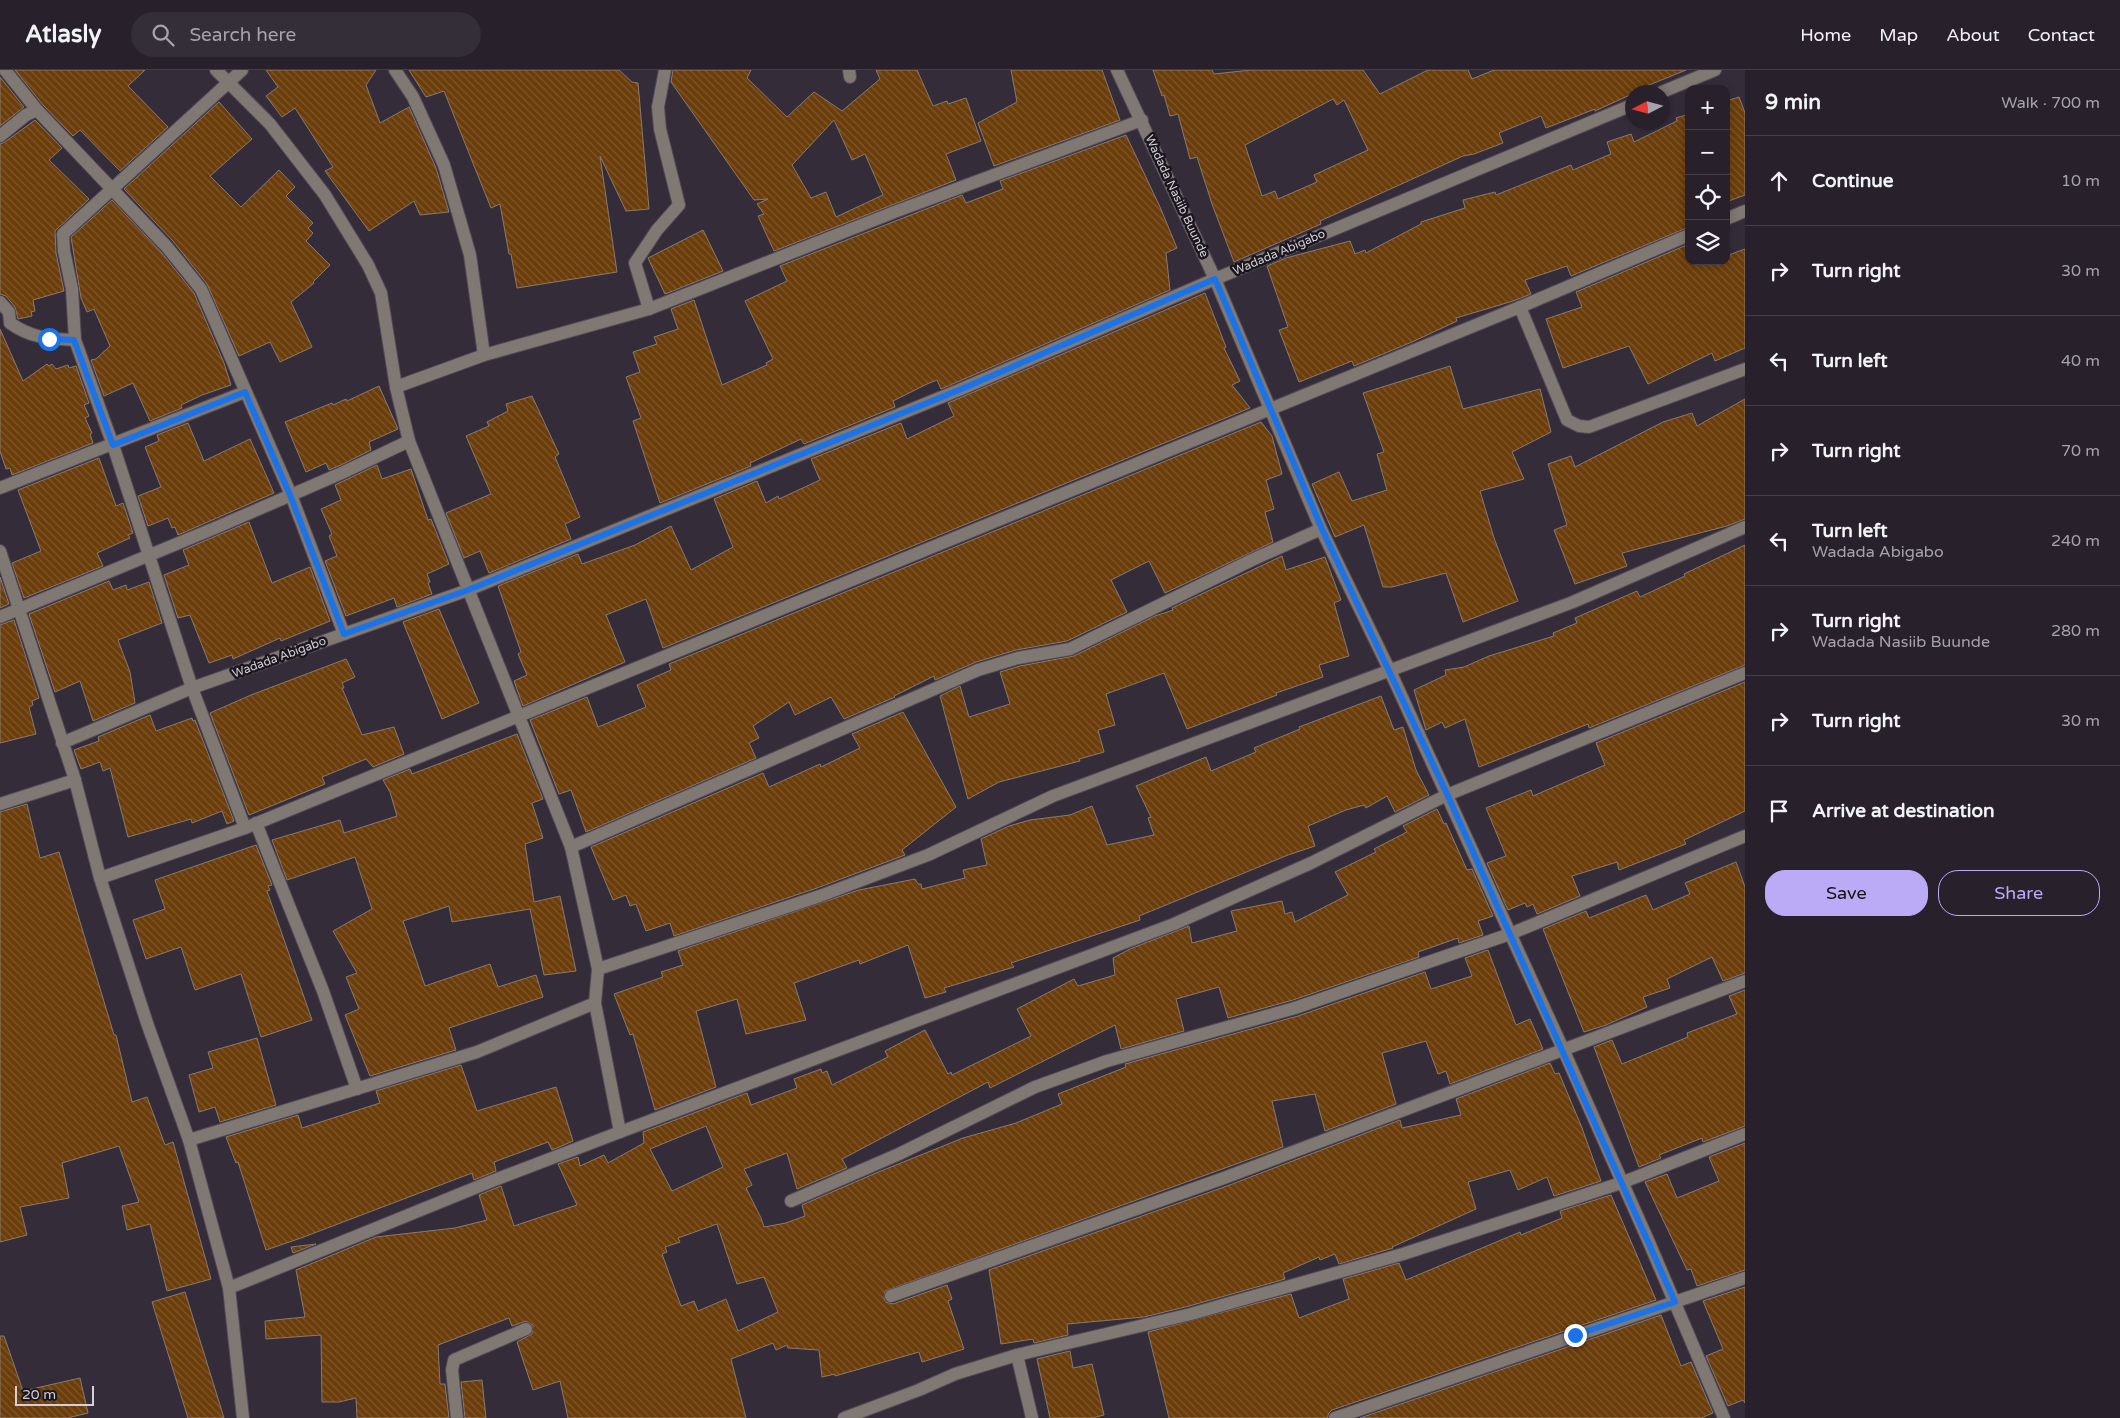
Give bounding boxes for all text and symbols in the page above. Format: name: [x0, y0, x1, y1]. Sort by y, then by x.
search box: [131, 12, 481, 57]
text: Atlasly: [25, 20, 101, 49]
icon: search: [149, 21, 177, 49]
text: Search here: [189, 24, 296, 46]
text: Home: [1800, 24, 1851, 46]
text: Map: [1879, 24, 1918, 46]
text: About: [1946, 24, 2000, 46]
text: Contact: [2028, 24, 2095, 46]
north arrow: [1625, 85, 1670, 130]
map controls: [1685, 85, 1730, 265]
button: +: [1685, 85, 1730, 130]
text: 9 min: [1765, 90, 1821, 115]
text: Walk · 700 m: [2001, 93, 2100, 113]
button: −: [1685, 130, 1730, 175]
street label: Wadada Nasiib Buunde: [1142, 133, 1212, 260]
icon: ahead: [1765, 167, 1793, 195]
text: Continue: [1812, 170, 1894, 192]
text: 10 m: [2061, 171, 2100, 191]
button: locate: [1685, 175, 1730, 220]
button: layers: [1685, 220, 1730, 265]
street label: Wadada Abigabo: [1231, 226, 1327, 278]
icon: right: [1765, 257, 1793, 285]
text: Turn right: [1812, 260, 1900, 282]
text: 30 m: [2061, 261, 2100, 281]
route start: [38, 328, 61, 351]
icon: left: [1765, 347, 1793, 375]
text: Turn left: [1812, 350, 1888, 372]
text: 40 m: [2061, 351, 2100, 371]
icon: right: [1765, 437, 1793, 465]
text: Turn right: [1812, 440, 1900, 462]
text: 70 m: [2061, 441, 2100, 461]
text: Turn left: [1812, 520, 1888, 542]
icon: left: [1765, 527, 1793, 555]
text: 240 m: [2051, 531, 2100, 551]
text: Wadada Abigabo: [1812, 542, 1944, 562]
text: Turn right: [1812, 610, 1900, 632]
icon: right: [1765, 617, 1793, 645]
text: 280 m: [2051, 621, 2100, 641]
text: Wadada Nasiib Buunde: [1812, 632, 1990, 652]
street label: Wadada Abigabo: [230, 634, 328, 680]
icon: right: [1765, 707, 1793, 735]
text: Turn right: [1812, 710, 1900, 732]
text: 30 m: [2061, 711, 2100, 731]
icon: arrive: [1765, 797, 1793, 825]
text: Arrive at destination: [1812, 800, 1995, 822]
button: Save: [1765, 870, 1928, 916]
button: Share: [1938, 870, 2100, 916]
route end: [1564, 1324, 1587, 1347]
scale bar: [15, 1383, 94, 1406]
text: 20 m: [22, 1386, 56, 1403]

